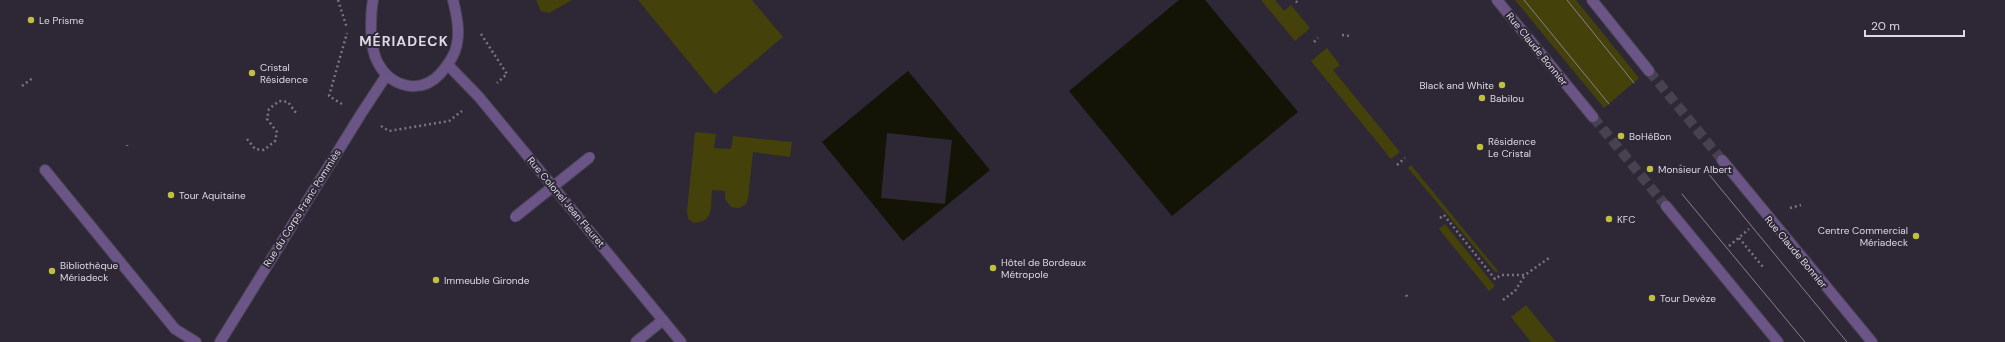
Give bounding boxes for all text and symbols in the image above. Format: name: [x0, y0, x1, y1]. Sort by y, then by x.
street label: Rue Claude Bonnier: [1503, 10, 1571, 88]
scale bar: [1865, 12, 1964, 38]
place label: Le Prisme: [39, 14, 84, 27]
marker: Le Prisme: [26, 15, 36, 25]
text: 20 m: [1871, 18, 1900, 34]
district label: MÉRIADECK: [359, 32, 449, 50]
place label: Cristal Résidence: [260, 61, 308, 86]
marker: Cristal Résidence: [247, 68, 257, 78]
place label: Black and White: [1419, 79, 1494, 92]
marker: Black and White: [1497, 80, 1507, 90]
place label: Babilou: [1490, 92, 1524, 105]
marker: Babilou: [1477, 93, 1487, 103]
place label: BoHéBon: [1629, 130, 1671, 143]
marker: BoHéBon: [1616, 131, 1626, 141]
place label: Résidence Le Cristal: [1488, 135, 1536, 160]
marker: Résidence Le Cristal: [1475, 142, 1485, 152]
street label: Rue du Corps Franc Pommiès: [260, 147, 344, 269]
street label: Rue Colonel Jean Fleuret: [524, 154, 608, 250]
place label: Monsieur Albert: [1658, 163, 1732, 176]
marker: Monsieur Albert: [1645, 164, 1655, 174]
place label: Tour Aquitaine: [179, 189, 246, 202]
marker: Tour Aquitaine: [166, 190, 176, 200]
place label: KFC: [1617, 213, 1635, 226]
street label: Rue Claude Bonnier: [1762, 213, 1830, 291]
marker: KFC: [1604, 214, 1614, 224]
place label: Centre Commercial Mériadeck: [1818, 224, 1908, 249]
marker: Centre Commercial Mériadeck: [1911, 231, 1921, 241]
place label: Hôtel de Bordeaux Métropole: [1001, 256, 1086, 281]
place label: Bibliothèque Mériadeck: [60, 259, 118, 284]
marker: Hôtel de Bordeaux Métropole: [988, 263, 998, 273]
marker: Bibliothèque Mériadeck: [47, 266, 57, 276]
place label: Immeuble Gironde: [444, 274, 530, 287]
marker: Immeuble Gironde: [431, 275, 441, 285]
place label: Tour Devèze: [1660, 292, 1716, 305]
marker: Tour Devèze: [1647, 293, 1657, 303]

